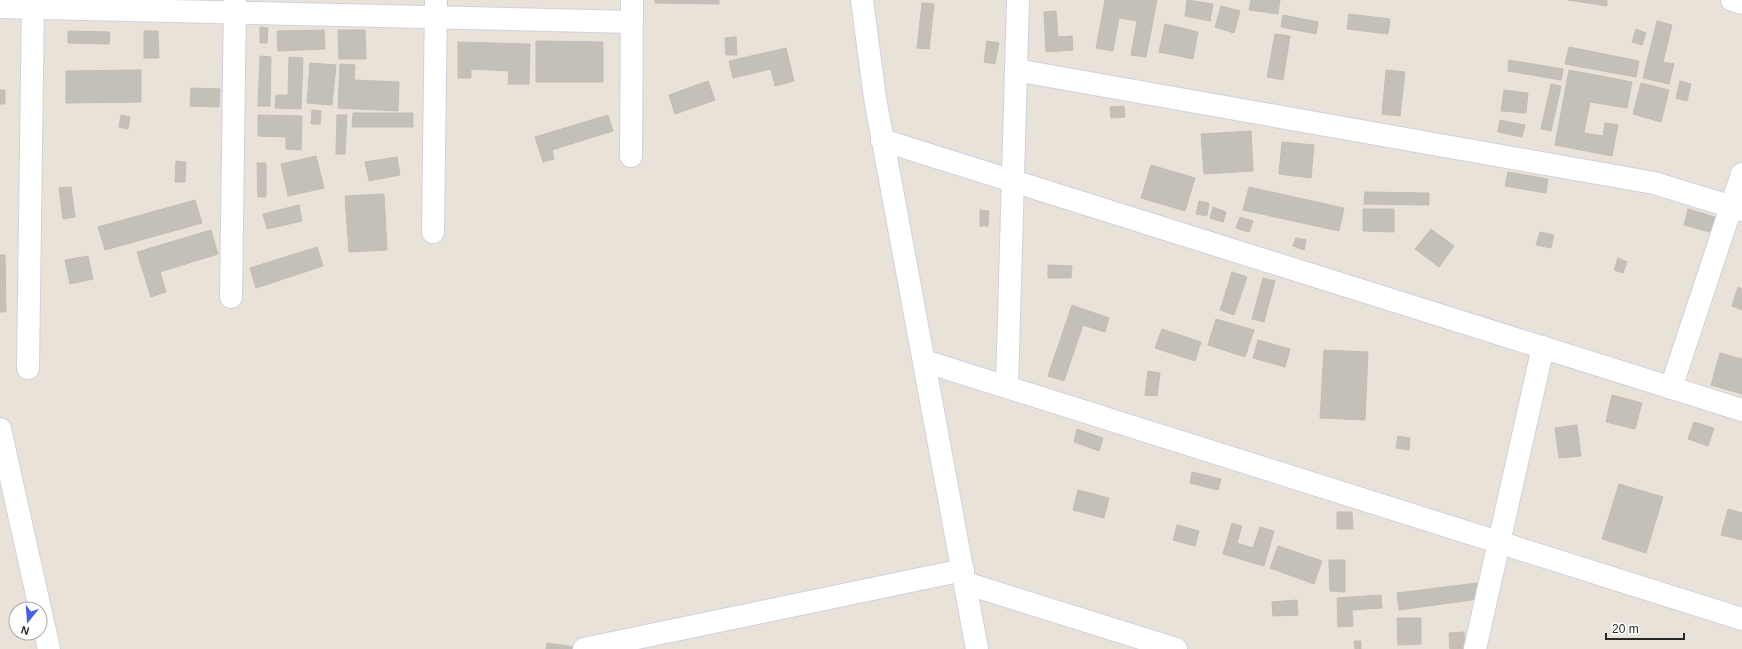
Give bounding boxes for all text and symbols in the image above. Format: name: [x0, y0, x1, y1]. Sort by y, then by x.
north arrow: [8, 601, 48, 641]
scale bar: [1606, 615, 1684, 641]
text: 20 m: [1612, 622, 1639, 636]
text: N: [19, 624, 31, 637]

